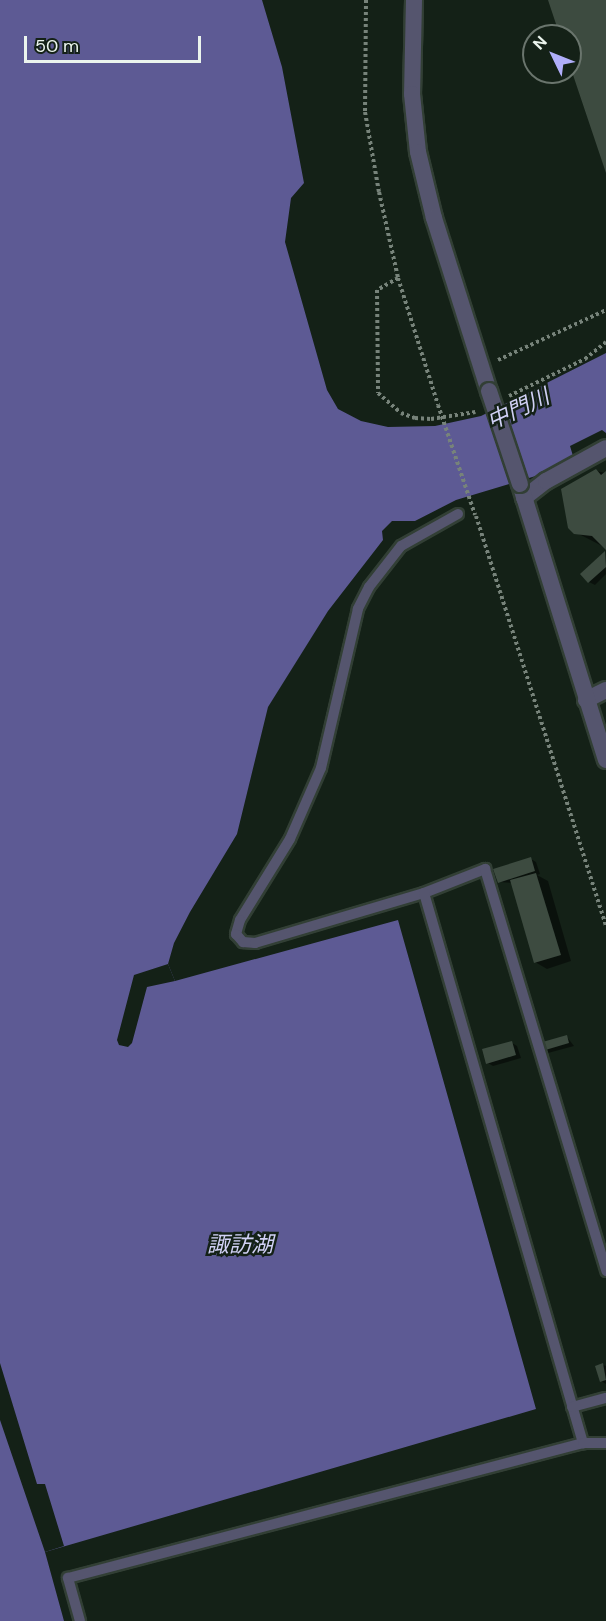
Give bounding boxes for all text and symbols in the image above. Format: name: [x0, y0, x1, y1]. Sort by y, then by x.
scale bar: [27, 24, 204, 62]
north arrow: [522, 24, 582, 84]
text: N: [528, 31, 552, 54]
text: 50 m: [35, 34, 79, 58]
water label: 中門川: [483, 383, 553, 435]
water label: 諏訪湖: [207, 1232, 273, 1258]

